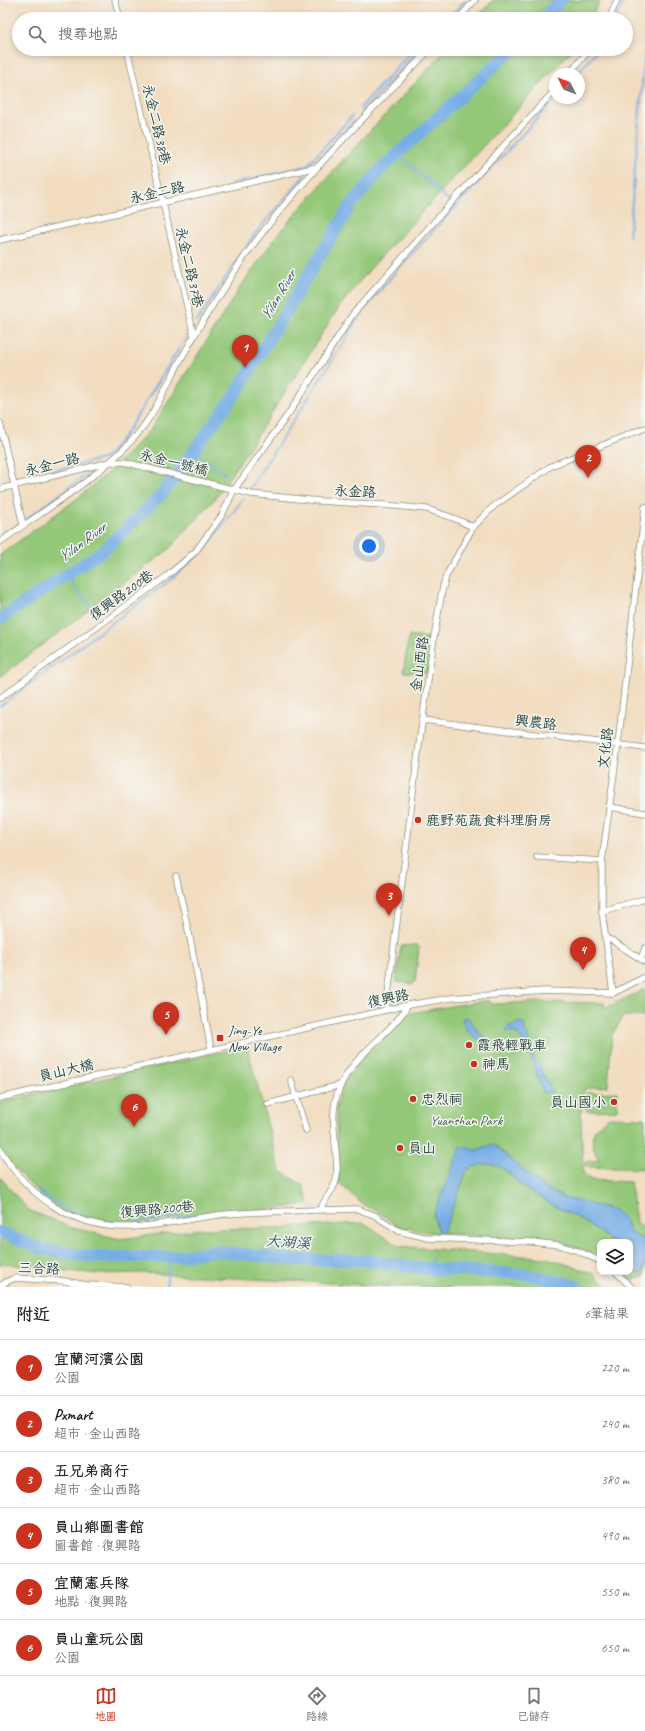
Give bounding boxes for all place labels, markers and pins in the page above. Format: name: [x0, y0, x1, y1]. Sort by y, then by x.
pin: 1: [232, 335, 258, 368]
pin: 2: [575, 445, 601, 478]
place label: 鹿野苑蔬食料理廚房: [426, 812, 552, 829]
marker: 鹿野苑蔬食料理廚房: [413, 815, 423, 825]
pin: 3: [376, 883, 402, 916]
pin: 4: [570, 937, 596, 970]
pin: 5: [153, 1002, 179, 1035]
place label: Jing-Ye New Village: [227, 1022, 283, 1055]
marker: Jing-Ye New Village: [215, 1033, 225, 1043]
place label: 霞飛輕戰車: [477, 1037, 547, 1054]
marker: 霞飛輕戰車: [464, 1040, 474, 1050]
place label: 神馬: [482, 1056, 510, 1073]
marker: 神馬: [469, 1059, 479, 1069]
place label: 忠烈祠: [421, 1091, 463, 1108]
pin: 6: [121, 1094, 147, 1127]
marker: 忠烈祠: [408, 1094, 418, 1104]
place label: 員山國小: [550, 1094, 606, 1111]
marker: 員山國小: [609, 1097, 619, 1107]
place label: 員山: [408, 1140, 436, 1157]
marker: 員山: [395, 1143, 405, 1153]

